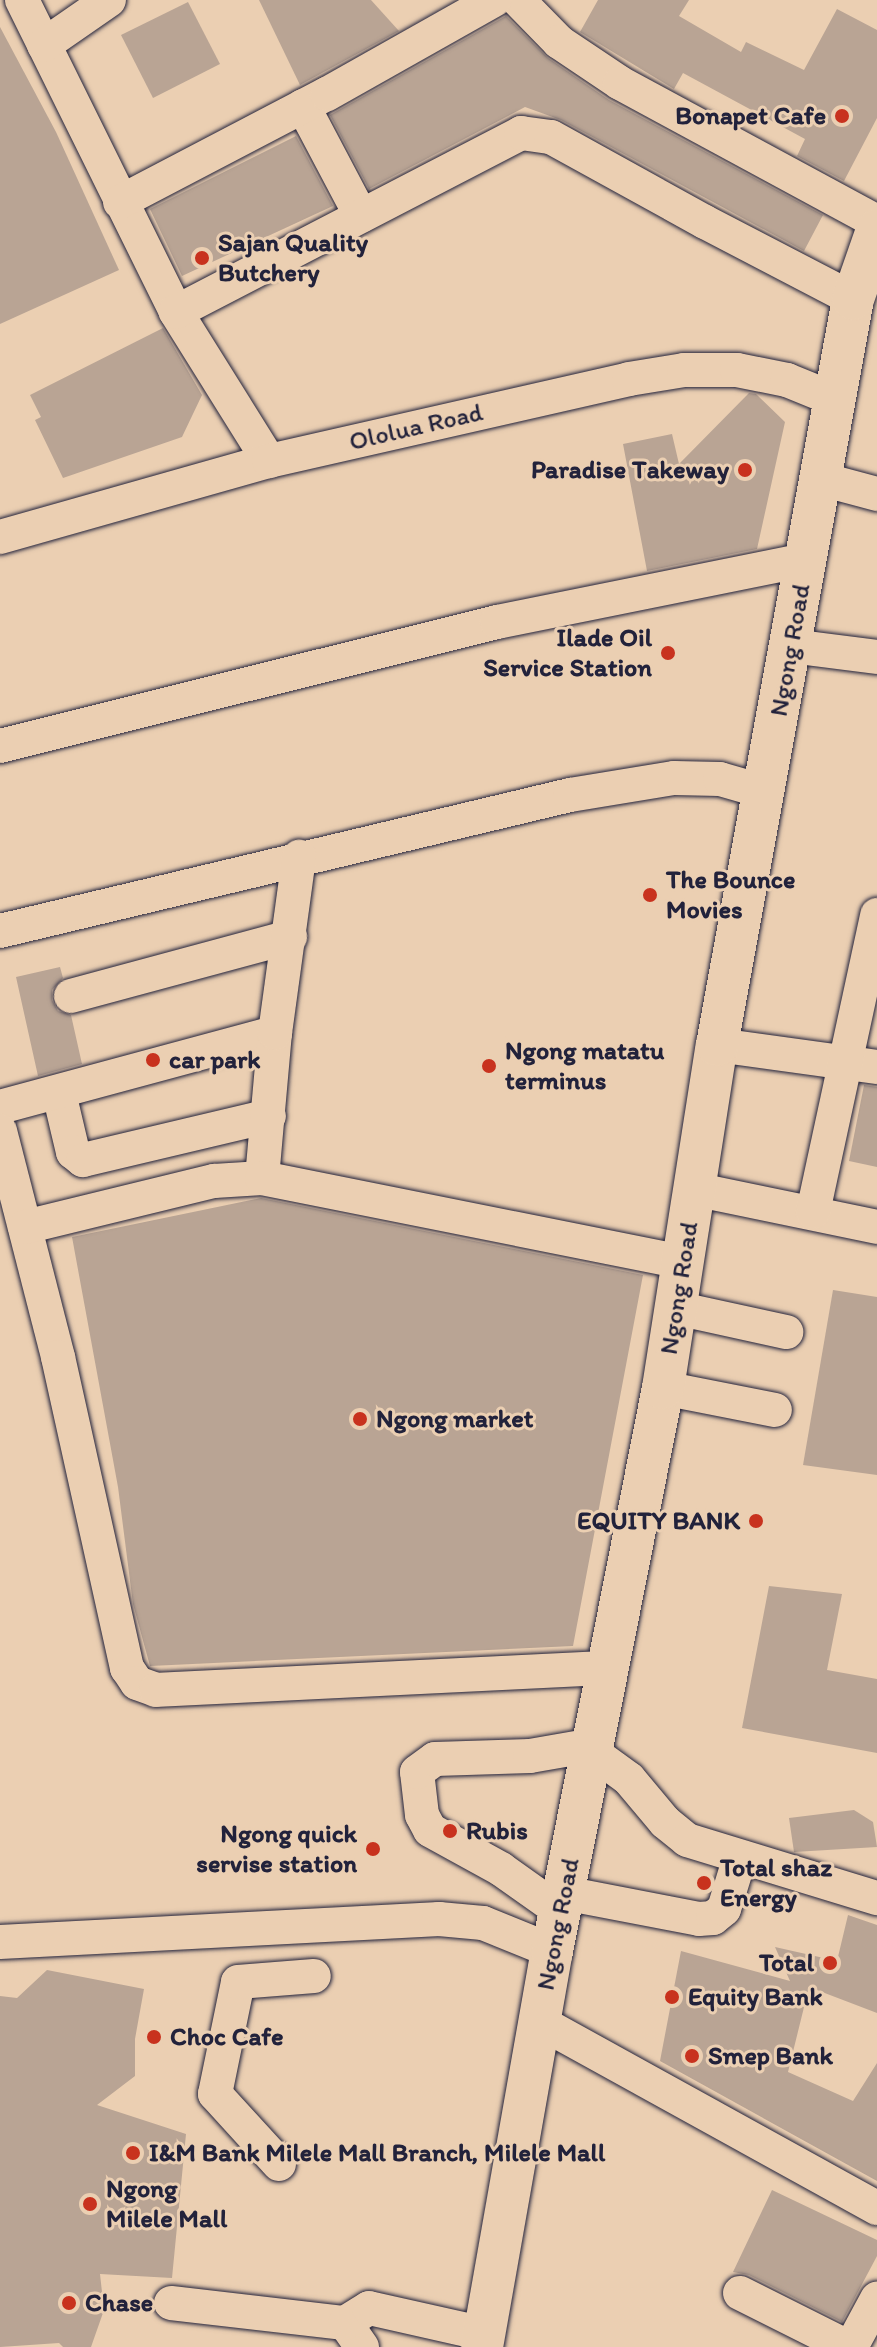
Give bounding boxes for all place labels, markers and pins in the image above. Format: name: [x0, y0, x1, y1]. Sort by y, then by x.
place label: Bonapet Cafe: [675, 100, 826, 132]
marker: Bonapet Cafe: [833, 107, 851, 125]
place label: Sajan Quality Butchery: [218, 227, 367, 288]
marker: Sajan Quality Butchery: [193, 249, 211, 267]
place label: Paradise Takeway: [533, 454, 729, 486]
marker: Paradise Takeway: [736, 461, 754, 479]
place label: Ilade Oil Service Station: [483, 622, 652, 684]
marker: Ilade Oil Service Station: [659, 644, 677, 662]
place label: The Bounce Movies: [666, 864, 796, 926]
marker: The Bounce Movies: [641, 886, 659, 904]
place label: Ngong matatu terminus: [505, 1035, 664, 1096]
place label: car park: [169, 1044, 261, 1076]
marker: car park: [144, 1051, 162, 1069]
marker: Ngong matatu terminus: [480, 1057, 498, 1075]
place label: Ngong market: [376, 1403, 534, 1435]
marker: Ngong market: [351, 1410, 369, 1428]
place label: EQUITY BANK: [577, 1505, 740, 1537]
marker: EQUITY BANK: [747, 1512, 765, 1530]
place label: Rubis: [466, 1815, 528, 1847]
place label: Ngong quick servise station: [195, 1818, 357, 1880]
marker: Rubis: [441, 1822, 459, 1840]
marker: Ngong quick servise station: [364, 1840, 382, 1858]
place label: Total shaz Energy: [720, 1852, 831, 1914]
marker: Total shaz Energy: [695, 1874, 713, 1892]
place label: Total: [759, 1947, 814, 1979]
marker: Total: [821, 1954, 839, 1972]
place label: Equity Bank: [688, 1981, 823, 2013]
marker: Equity Bank: [663, 1988, 681, 2006]
place label: Choc Cafe: [170, 2021, 284, 2053]
marker: Choc Cafe: [145, 2028, 163, 2046]
place label: Smep Bank: [708, 2040, 834, 2072]
marker: Smep Bank: [683, 2047, 701, 2065]
place label: I&M Bank Milele Mall Branch, Milele Mall: [149, 2137, 607, 2169]
marker: I&M Bank Milele Mall Branch, Milele Mall: [124, 2144, 142, 2162]
place label: Ngong Milele Mall: [106, 2173, 227, 2234]
marker: Ngong Milele Mall: [81, 2195, 99, 2213]
place label: Chase: [85, 2287, 153, 2319]
marker: Chase: [60, 2294, 78, 2312]

